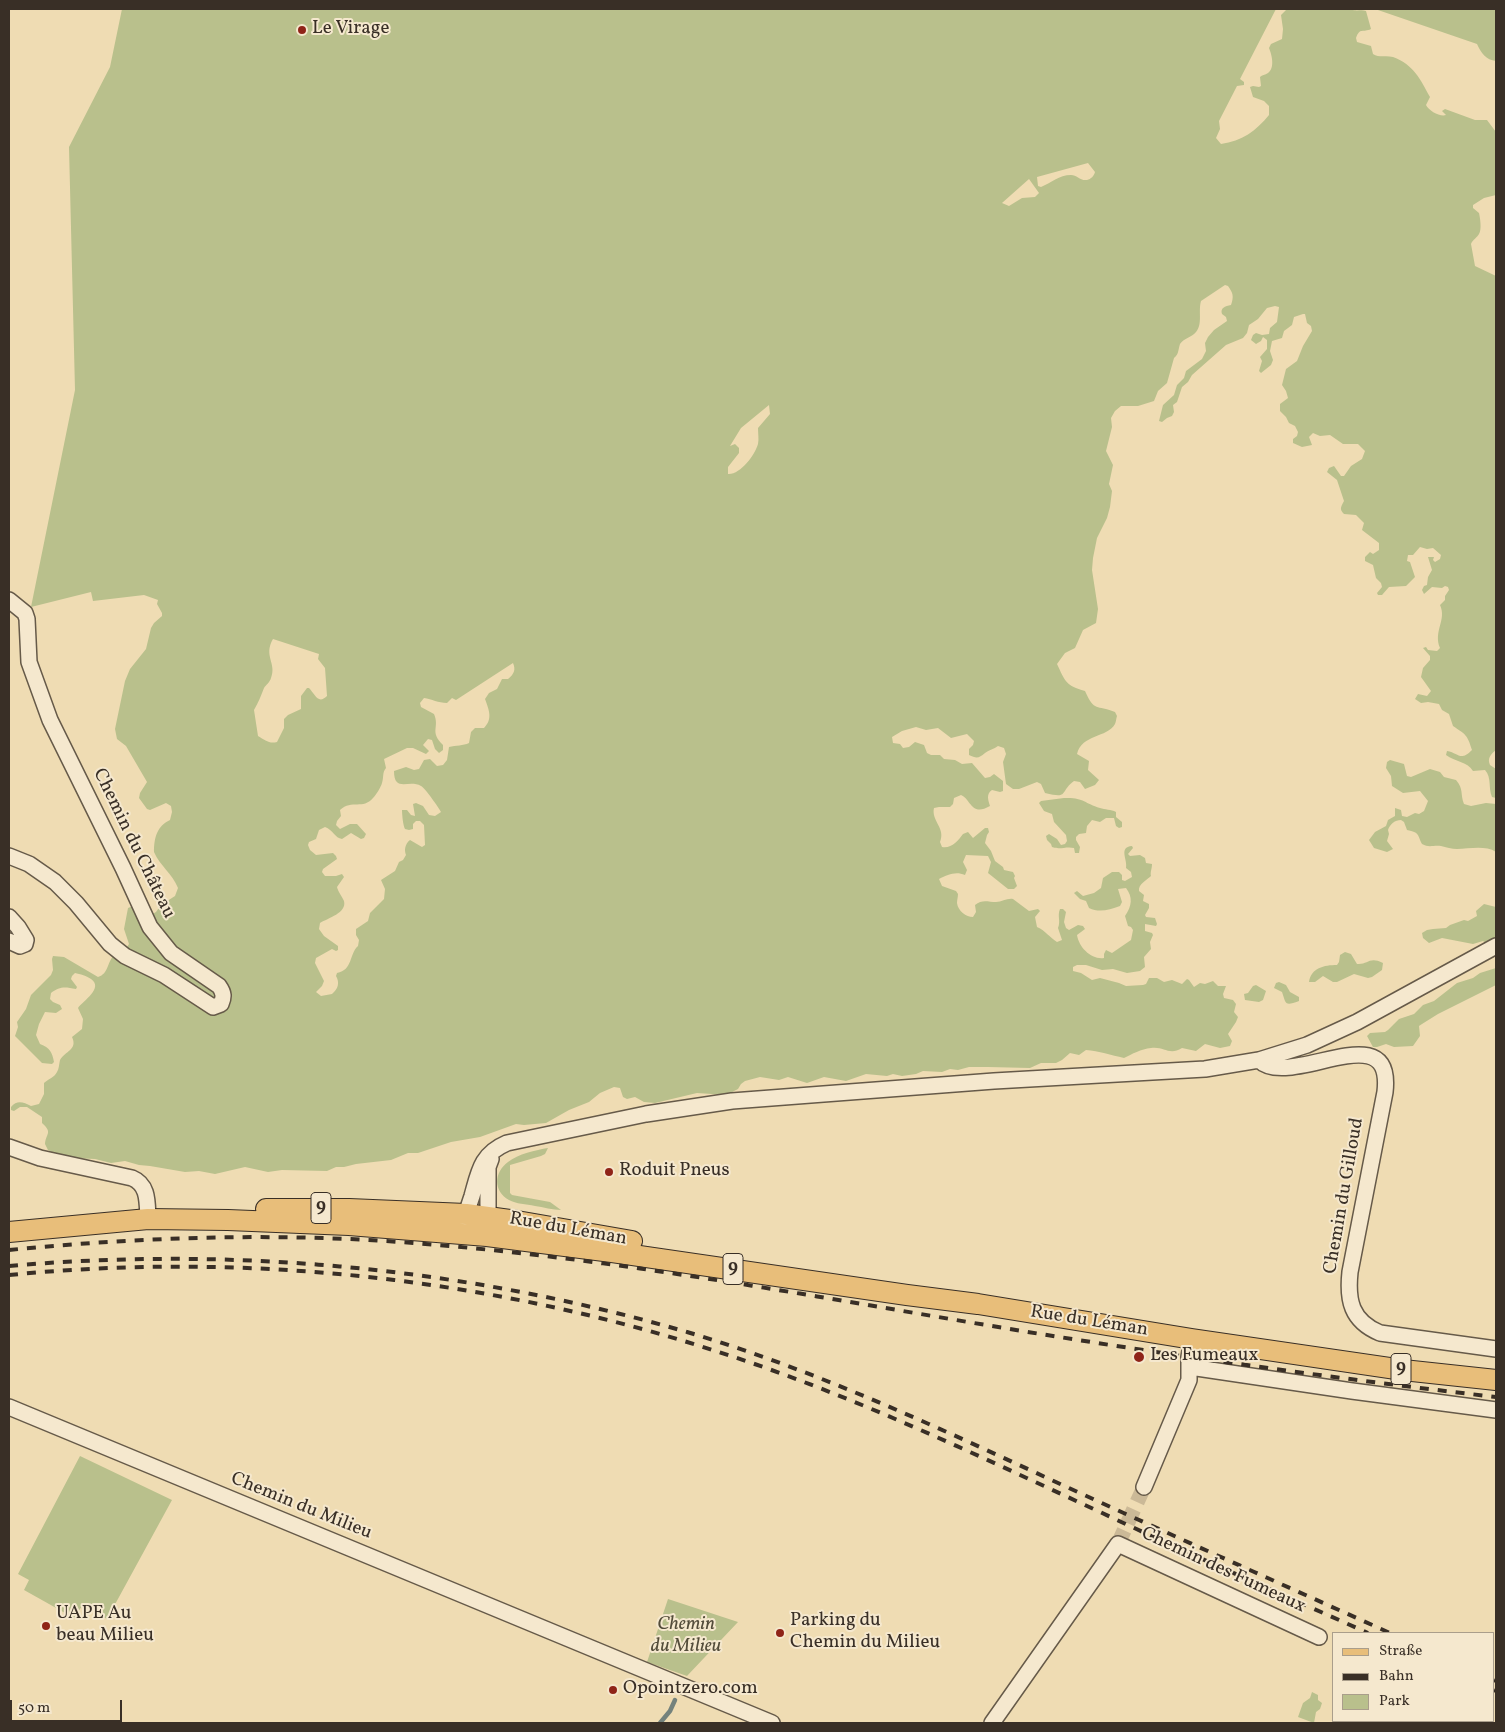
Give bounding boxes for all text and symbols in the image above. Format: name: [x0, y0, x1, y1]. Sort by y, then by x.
place label: Le Virage: [312, 19, 389, 41]
marker: Le Virage: [296, 24, 308, 36]
street label: Chemin du Château: [87, 765, 179, 923]
street label: Chemin du Gilloud: [1320, 1116, 1370, 1276]
place label: Roduit Pneus: [619, 1161, 730, 1183]
marker: Roduit Pneus: [603, 1166, 615, 1178]
road number: 9: [311, 1192, 331, 1224]
street label: Rue du Léman: [507, 1208, 629, 1252]
road number: 9: [723, 1254, 743, 1285]
street label: Rue du Léman: [1028, 1301, 1150, 1343]
place label: Les Fumeaux: [1150, 1346, 1258, 1368]
marker: Les Fumeaux: [1132, 1350, 1146, 1364]
road number: 9: [1391, 1354, 1411, 1385]
street label: Chemin du Milieu: [227, 1468, 375, 1546]
street label: Chemin des Fumeaux: [1137, 1523, 1309, 1619]
place label: UAPE Au beau Milieu: [56, 1604, 154, 1648]
place label: Parking du Chemin du Milieu: [790, 1611, 940, 1655]
park label: Chemin du Milieu: [651, 1615, 721, 1659]
marker: UAPE Au beau Milieu: [40, 1620, 52, 1632]
marker: Parking du Chemin du Milieu: [774, 1627, 786, 1639]
legend: [1332, 1632, 1495, 1722]
text: Straße: [1379, 1641, 1422, 1662]
text: Bahn: [1379, 1666, 1414, 1687]
place label: Opointzero.com: [623, 1679, 758, 1701]
marker: Opointzero.com: [607, 1684, 619, 1696]
scale bar: [12, 1690, 125, 1722]
text: Park: [1379, 1691, 1410, 1712]
text: 50 m: [18, 1698, 50, 1719]

